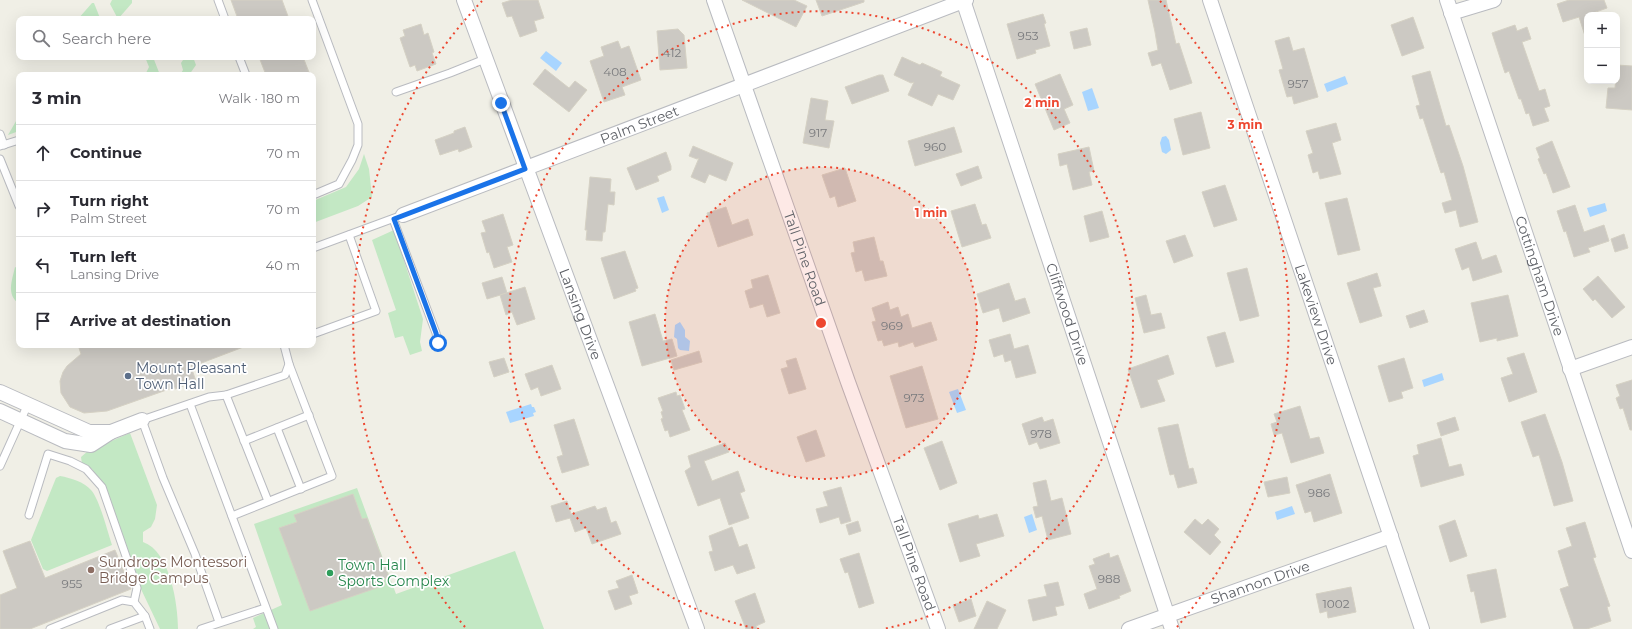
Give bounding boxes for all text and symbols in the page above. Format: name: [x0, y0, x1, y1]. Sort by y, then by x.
map controls: [1584, 12, 1620, 84]
button: +: [1584, 12, 1620, 48]
search box: [16, 16, 316, 60]
icon: search: [30, 27, 52, 49]
house number: 953: [1018, 28, 1039, 43]
text: Search here: [62, 29, 151, 48]
house number: 412: [663, 45, 682, 60]
button: −: [1584, 48, 1620, 84]
house number: 408: [603, 64, 627, 79]
house number: 957: [1287, 76, 1309, 91]
text: 3 min: [32, 88, 82, 108]
text: Walk · 180 m: [218, 90, 300, 106]
route end: [492, 94, 510, 112]
text: 2 min: [1025, 95, 1059, 110]
street label: Palm Street: [597, 101, 682, 148]
text: 3 min: [1227, 117, 1263, 132]
house number: 917: [809, 125, 827, 140]
house number: 960: [924, 139, 946, 154]
icon: ahead: [32, 142, 54, 164]
text: Continue: [70, 143, 142, 162]
text: 70 m: [267, 145, 300, 161]
text: Turn right: [70, 191, 149, 210]
icon: right: [32, 198, 54, 220]
text: 70 m: [267, 201, 300, 217]
text: 1 min: [915, 205, 947, 220]
street label: Tall Pine Road: [780, 209, 830, 308]
text: Palm Street: [70, 210, 147, 226]
street label: Cottingham Drive: [1511, 214, 1568, 338]
text: Turn left: [70, 247, 137, 266]
icon: left: [32, 254, 54, 276]
text: 40 m: [266, 257, 300, 273]
street label: Cliffwood Drive: [1042, 261, 1093, 368]
street label: Lakeview Drive: [1291, 262, 1341, 367]
text: Lansing Drive: [70, 266, 159, 282]
street label: Lansing Drive: [555, 266, 605, 362]
icon: arrive: [32, 310, 54, 332]
text: Arrive at destination: [70, 311, 231, 330]
centre of rings: [814, 316, 828, 330]
house number: 969: [881, 318, 903, 333]
route start: [429, 334, 447, 352]
place label: Mount Pleasant Town Hall: [136, 359, 247, 393]
marker: Mount Pleasant Town Hall: [123, 371, 133, 381]
house number: 973: [904, 390, 925, 405]
house number: 978: [1030, 426, 1052, 441]
house number: 986: [1308, 485, 1330, 500]
street label: Tall Pine Road: [889, 514, 940, 613]
place label: Sundrops Montessori Bridge Campus: [99, 553, 247, 587]
place label: Town Hall Sports Complex: [338, 556, 450, 590]
street label: Shannon Drive: [1208, 557, 1312, 608]
marker: Sundrops Montessori Bridge Campus: [86, 565, 96, 575]
marker: Town Hall Sports Complex: [325, 568, 335, 578]
house number: 988: [1098, 571, 1121, 586]
house number: 955: [62, 576, 83, 591]
house number: 1002: [1322, 596, 1350, 611]

